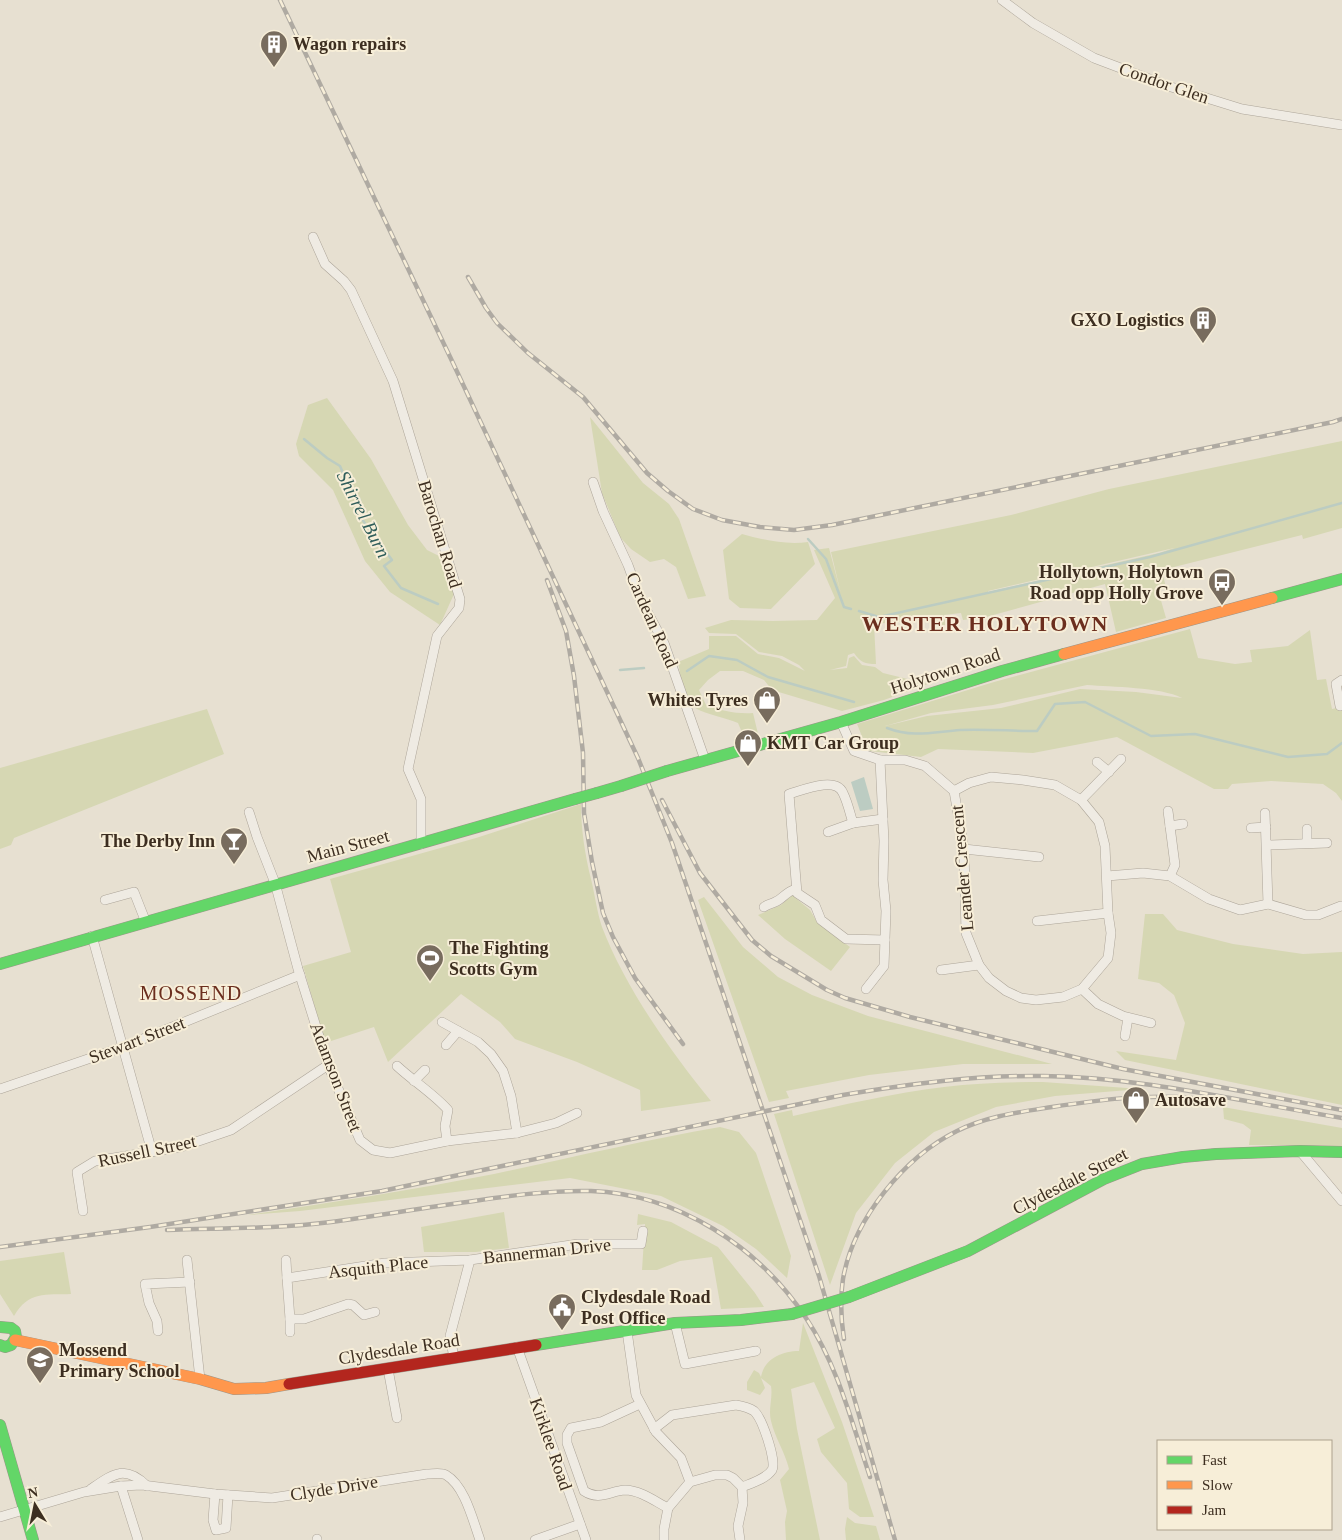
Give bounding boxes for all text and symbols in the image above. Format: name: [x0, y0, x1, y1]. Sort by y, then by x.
building icon: Wagon repairs: [259, 29, 289, 68]
place label: Wagon repairs: [293, 34, 406, 54]
street label: Condor Glen: [1117, 58, 1211, 108]
building icon: GXO Logistics: [1188, 305, 1218, 344]
place label: GXO Logistics: [1070, 310, 1184, 330]
water label: Shirrel Burn: [333, 467, 394, 561]
street label: Barochan Road: [414, 478, 466, 590]
place label: Hollytown, Holytown Road opp Holly Grove: [1030, 562, 1203, 603]
bus stop icon: Hollytown, Holytown Road opp Holly Grove: [1207, 567, 1237, 606]
street label: Cardean Road: [622, 569, 682, 671]
district label: WESTER HOLYTOWN: [862, 611, 1108, 636]
street label: Holytown Road: [887, 644, 1003, 698]
shop icon: Whites Tyres: [752, 685, 782, 724]
place label: Whites Tyres: [647, 690, 748, 710]
shop icon: KMT Car Group: [733, 728, 763, 767]
place label: KMT Car Group: [767, 733, 899, 753]
street label: Leander Crescent: [947, 804, 977, 932]
street label: Main Street: [305, 825, 391, 867]
bar icon: The Derby Inn: [219, 826, 249, 865]
place label: The Derby Inn: [101, 831, 215, 851]
place label: The Fighting Scotts Gym: [449, 938, 549, 979]
sports icon: The Fighting Scotts Gym: [415, 943, 445, 982]
district label: MOSSEND: [140, 982, 242, 1004]
street label: Stewart Street: [86, 1012, 188, 1068]
street label: Adamson Street: [306, 1020, 366, 1134]
shop icon: Autosave: [1121, 1085, 1151, 1124]
place label: Autosave: [1155, 1090, 1226, 1110]
street label: Russell Street: [96, 1131, 198, 1171]
street label: Clydesdale Street: [1009, 1143, 1131, 1219]
street label: Bannerman Drive: [482, 1234, 612, 1268]
street label: Asquith Place: [327, 1252, 429, 1282]
place label: Clydesdale Road Post Office: [581, 1287, 711, 1328]
public building icon: Clydesdale Road Post Office: [547, 1292, 577, 1331]
street label: Clydesdale Road: [337, 1330, 461, 1368]
place label: Mossend Primary School: [59, 1340, 179, 1381]
school or university icon: Mossend Primary School: [25, 1345, 55, 1384]
street label: Kirklee Road: [526, 1395, 576, 1493]
legend: [1157, 1440, 1332, 1530]
text: Fast: [1202, 1452, 1228, 1468]
street label: Clyde Drive: [289, 1471, 379, 1505]
text: Slow: [1202, 1477, 1233, 1493]
north arrow: [10, 1480, 60, 1530]
text: N: [27, 1484, 39, 1501]
text: Jam: [1202, 1502, 1226, 1518]

